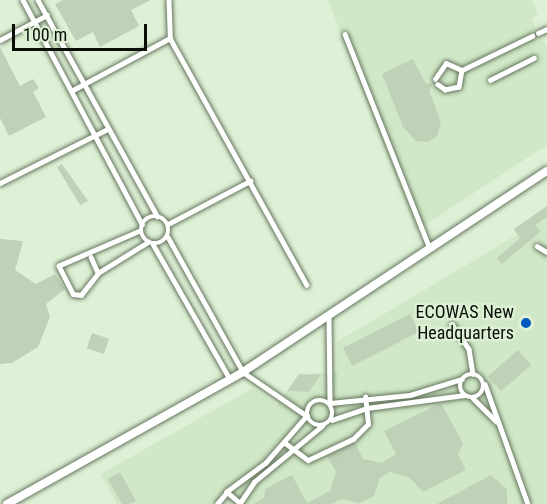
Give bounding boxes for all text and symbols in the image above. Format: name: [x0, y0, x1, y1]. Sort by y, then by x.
scale bar: [15, 12, 150, 50]
text: 100 m: [23, 24, 67, 45]
place label: ECOWAS New Headquarters: [416, 302, 514, 344]
marker: ECOWAS New Headquarters: [519, 316, 533, 330]

